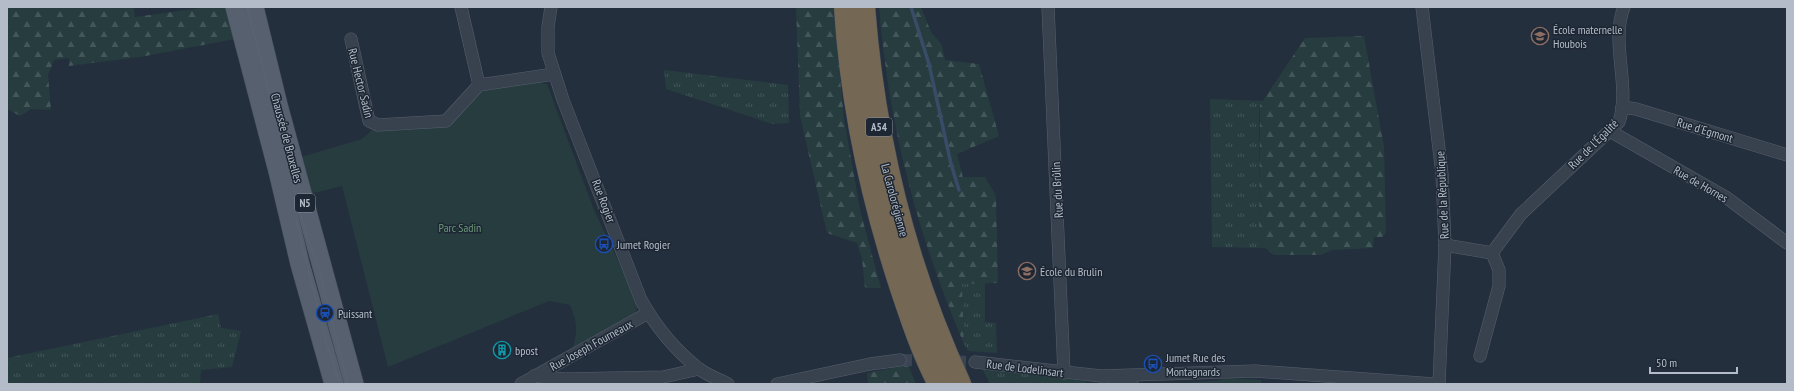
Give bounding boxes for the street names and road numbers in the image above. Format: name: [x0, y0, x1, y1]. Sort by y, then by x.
street label: Rue Hector Sadin: [345, 47, 377, 119]
street label: Chaussée de Bruxelles: [268, 91, 306, 185]
street label: Rue d'Egmont: [1675, 114, 1735, 146]
street label: Rue de l'Égalité: [1565, 116, 1621, 172]
road number: A54: [866, 118, 892, 136]
street label: Rue de la République: [1432, 151, 1452, 239]
street label: La Carolorégienne: [878, 162, 912, 238]
street label: Rue du Brûlin: [1048, 162, 1066, 218]
street label: Rue de Hornes: [1671, 162, 1731, 206]
street label: Rue Rogier: [589, 177, 619, 225]
road number: N5: [295, 194, 315, 212]
street label: Rue Joseph Fourneaux: [547, 316, 635, 374]
street label: Rue de Lodelinsart: [986, 356, 1065, 380]

